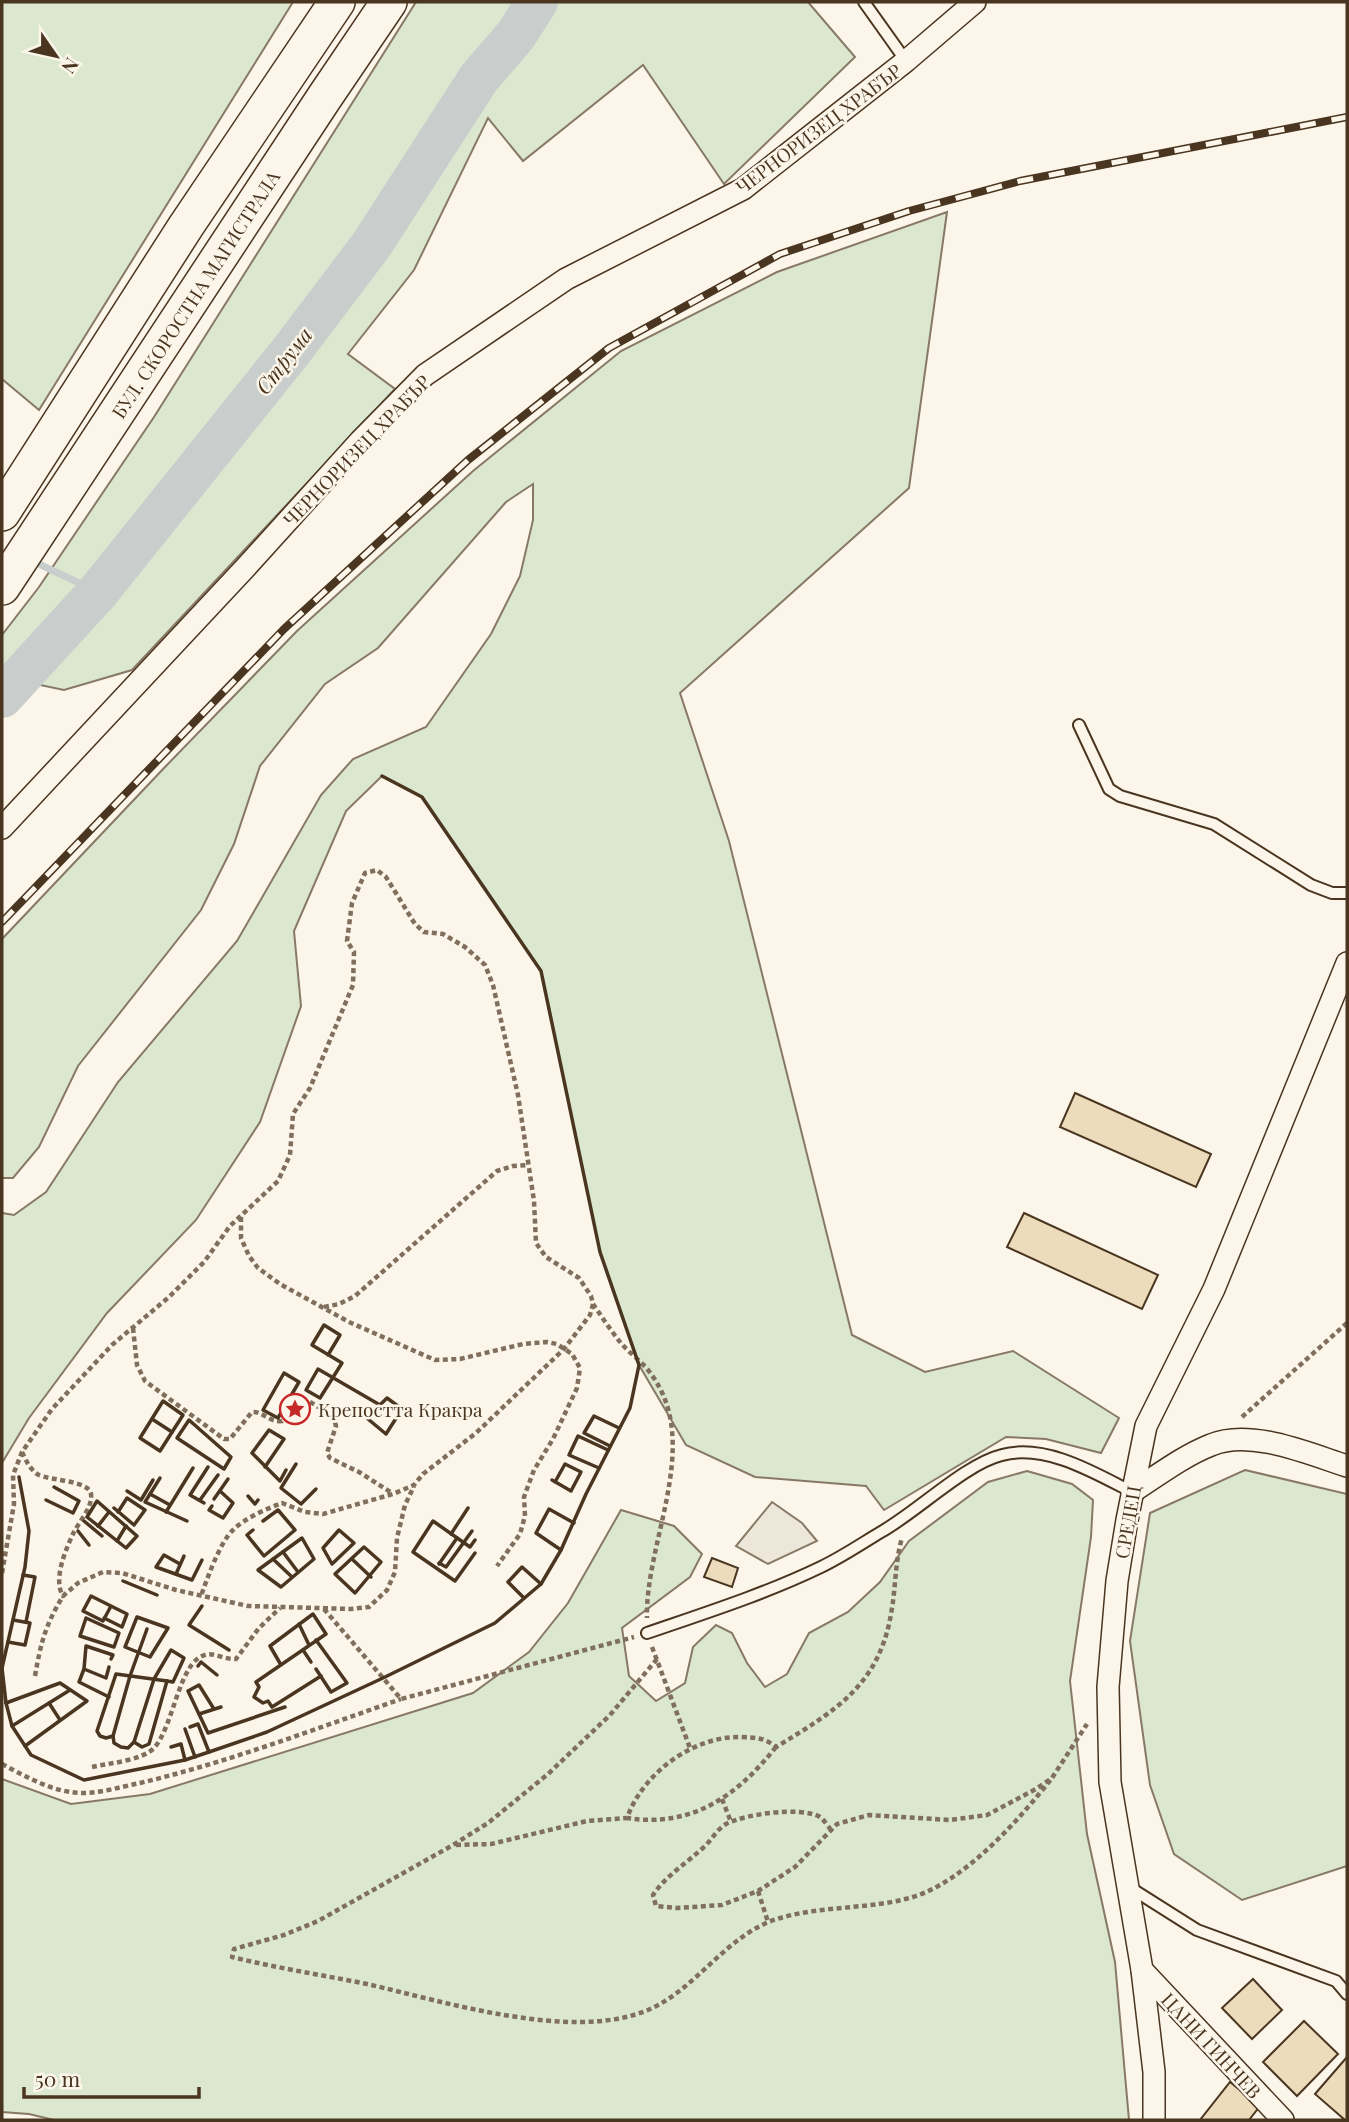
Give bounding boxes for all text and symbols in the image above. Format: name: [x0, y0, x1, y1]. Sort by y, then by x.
north arrow: [21, 21, 91, 91]
text: N: [56, 53, 86, 79]
street label: ЧЕРНОРИЗЕЦ ХРАБЪР: [730, 57, 906, 199]
street label: БУЛ. СКОРОСТНА МАГИСТРАЛА: [105, 164, 286, 423]
water label: Струма: [248, 321, 318, 399]
street label: ЧЕРНОРИЗЕЦ ХРАБЪР: [277, 369, 435, 531]
place icon: Крепостта Кракра: [278, 1392, 312, 1426]
place label: Крепостта Кракра: [318, 1396, 483, 1422]
street label: СРЕДЕЦ: [1108, 1483, 1146, 1561]
street label: ЦАНИ ГИНЧЕВ: [1156, 1986, 1268, 2104]
scale bar: [24, 2056, 200, 2100]
text: 50 m: [35, 2064, 81, 2092]

